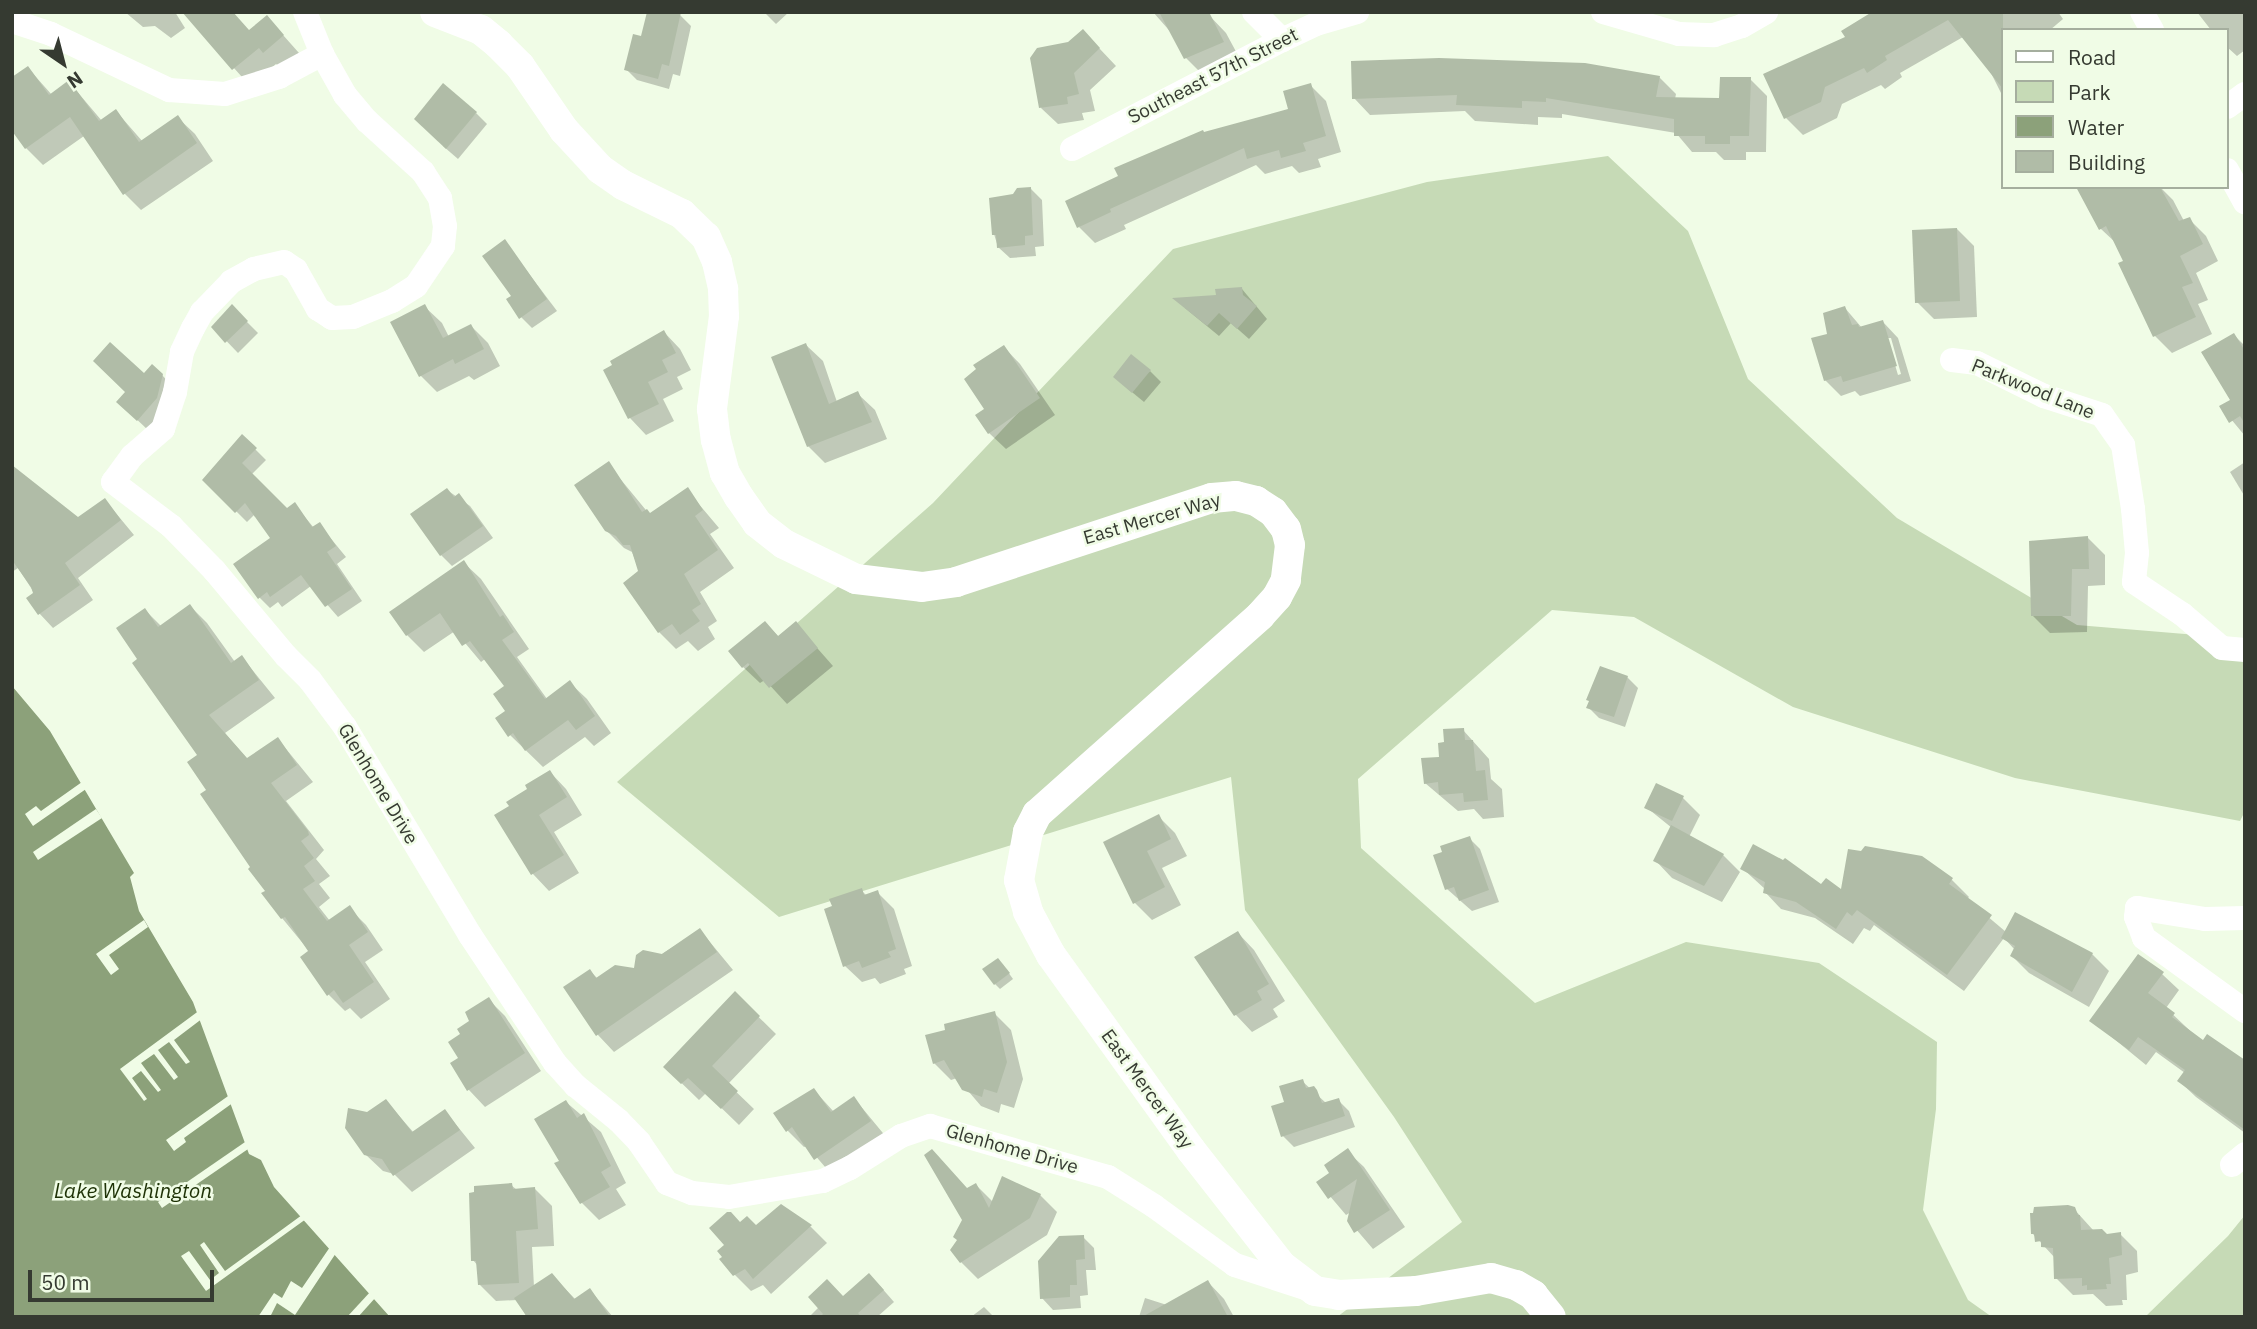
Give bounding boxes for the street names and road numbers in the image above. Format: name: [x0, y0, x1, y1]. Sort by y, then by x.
street label: Southeast 57th Street: [1124, 23, 1302, 129]
street label: Parkwood Lane: [1968, 354, 2098, 424]
street label: East Mercer Way: [1081, 488, 1223, 550]
street label: Glenhome Drive: [333, 720, 423, 848]
street label: East Mercer Way: [1096, 1025, 1198, 1153]
street label: Glenhome Drive: [943, 1119, 1081, 1179]

